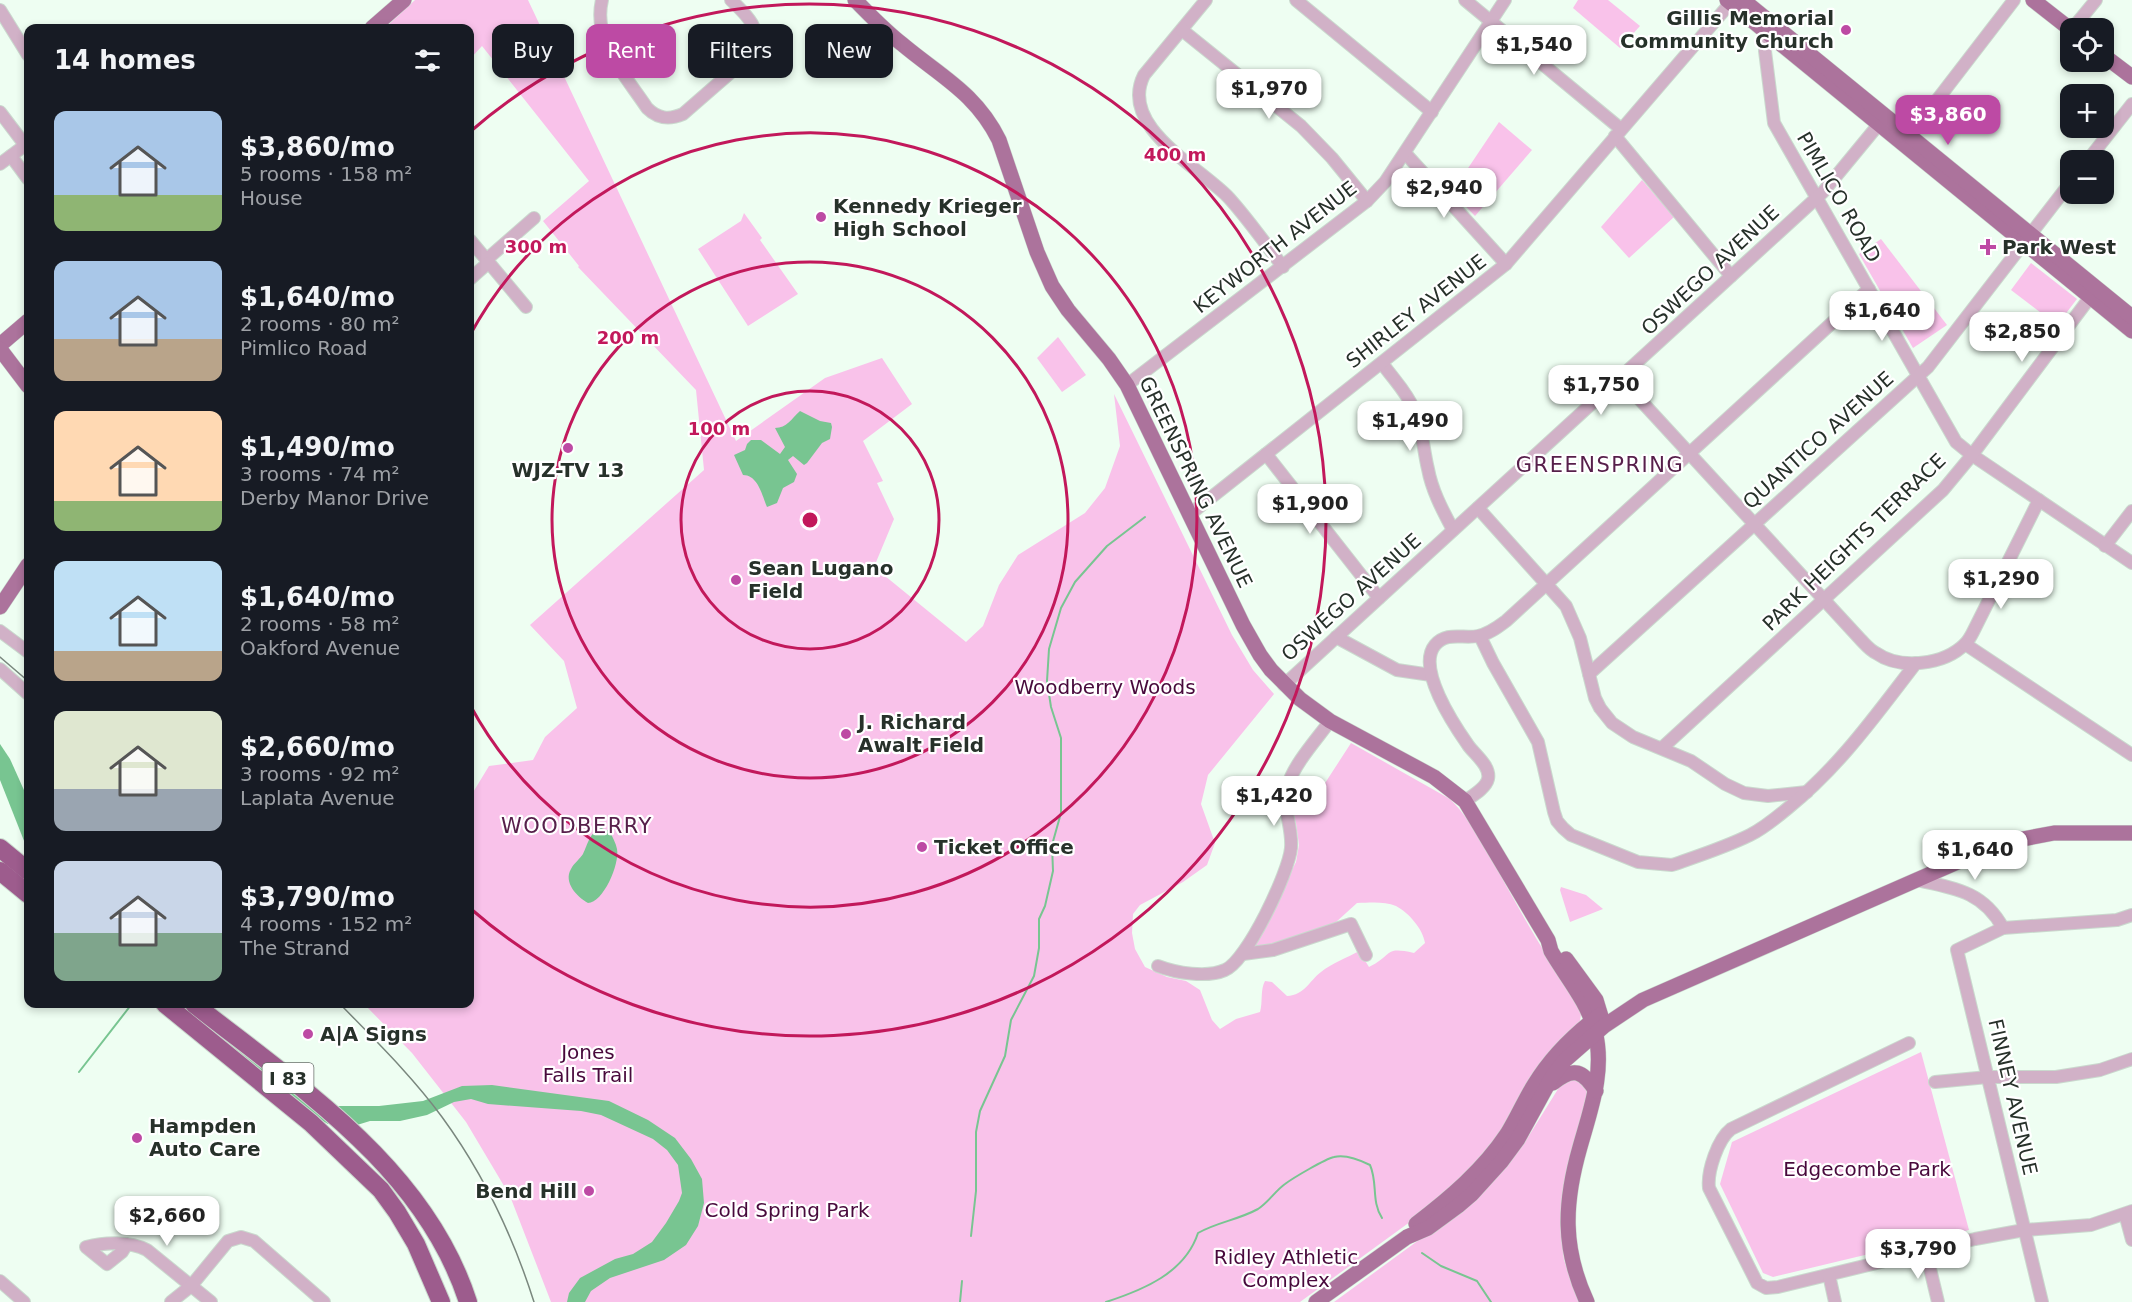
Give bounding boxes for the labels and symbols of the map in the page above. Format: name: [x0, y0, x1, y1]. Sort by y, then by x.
place label: Gillis Memorial Community Church: [1620, 6, 1834, 53]
marker: Gillis Memorial Community Church: [1839, 23, 1853, 37]
pin: $1,540: [1485, 25, 1583, 76]
pin: $1,970: [1220, 69, 1318, 120]
pin: $3,860: [1899, 95, 1997, 146]
street label: PIMLICO ROAD: [1792, 127, 1886, 267]
text: 400 m: [1144, 144, 1206, 165]
pin: $2,940: [1395, 168, 1493, 219]
street label: KEYWORTH AVENUE: [1189, 176, 1361, 318]
place label: Kennedy Krieger High School: [833, 194, 1022, 241]
street label: OSWEGO AVENUE: [1636, 200, 1784, 340]
marker: Kennedy Krieger High School: [814, 210, 828, 224]
place label: Park West: [2002, 235, 2117, 259]
text: 300 m: [505, 236, 567, 257]
marker: Park West: [1979, 238, 1997, 256]
street label: SHIRLEY AVENUE: [1341, 249, 1491, 373]
pin: $1,640: [1833, 291, 1931, 342]
pin: $2,850: [1973, 312, 2071, 363]
text: 200 m: [597, 327, 659, 348]
pin: $1,750: [1552, 365, 1650, 416]
street label: QUANTICO AVENUE: [1738, 366, 1898, 514]
street label: GREENSPRING AVENUE: [1134, 373, 1258, 591]
pin: $1,490: [1361, 401, 1459, 452]
text: 100 m: [688, 418, 750, 439]
marker: WJZ-TV 13: [561, 441, 575, 455]
street label: PARK HEIGHTS TERRACE: [1758, 448, 1950, 636]
district label: GREENSPRING: [1516, 453, 1684, 477]
place label: WJZ-TV 13: [512, 458, 624, 482]
pin: $1,900: [1261, 484, 1359, 535]
centre of rings: [800, 510, 820, 530]
street label: OSWEGO AVENUE: [1276, 528, 1426, 666]
place label: Sean Lugano Field: [748, 556, 893, 603]
pin: $1,290: [1952, 559, 2050, 610]
marker: Sean Lugano Field: [729, 573, 743, 587]
park label: Woodberry Woods: [1014, 675, 1196, 699]
place label: J. Richard Awalt Field: [856, 710, 984, 757]
marker: J. Richard Awalt Field: [839, 727, 853, 741]
pin: $1,420: [1225, 776, 1323, 827]
district label: WOODBERRY: [501, 814, 653, 838]
pin: $1,640: [1926, 830, 2024, 881]
place label: Ticket Office: [934, 835, 1074, 859]
marker: Ticket Office: [915, 840, 929, 854]
street label: FINNEY AVENUE: [1983, 1017, 2043, 1177]
place label: A|A Signs: [320, 1022, 427, 1046]
marker: A|A Signs: [301, 1027, 315, 1041]
park label: Jones Falls Trail: [543, 1040, 633, 1087]
road number: I 83: [262, 1063, 314, 1093]
place label: Hampden Auto Care: [149, 1114, 261, 1161]
marker: Hampden Auto Care: [130, 1131, 144, 1145]
park label: Edgecombe Park: [1783, 1157, 1951, 1181]
place label: Bend Hill: [475, 1179, 577, 1203]
marker: Bend Hill: [582, 1184, 596, 1198]
pin: $2,660: [118, 1196, 216, 1247]
park label: Cold Spring Park: [705, 1198, 870, 1222]
pin: $3,790: [1869, 1229, 1967, 1280]
park label: Ridley Athletic Complex: [1214, 1245, 1358, 1292]

